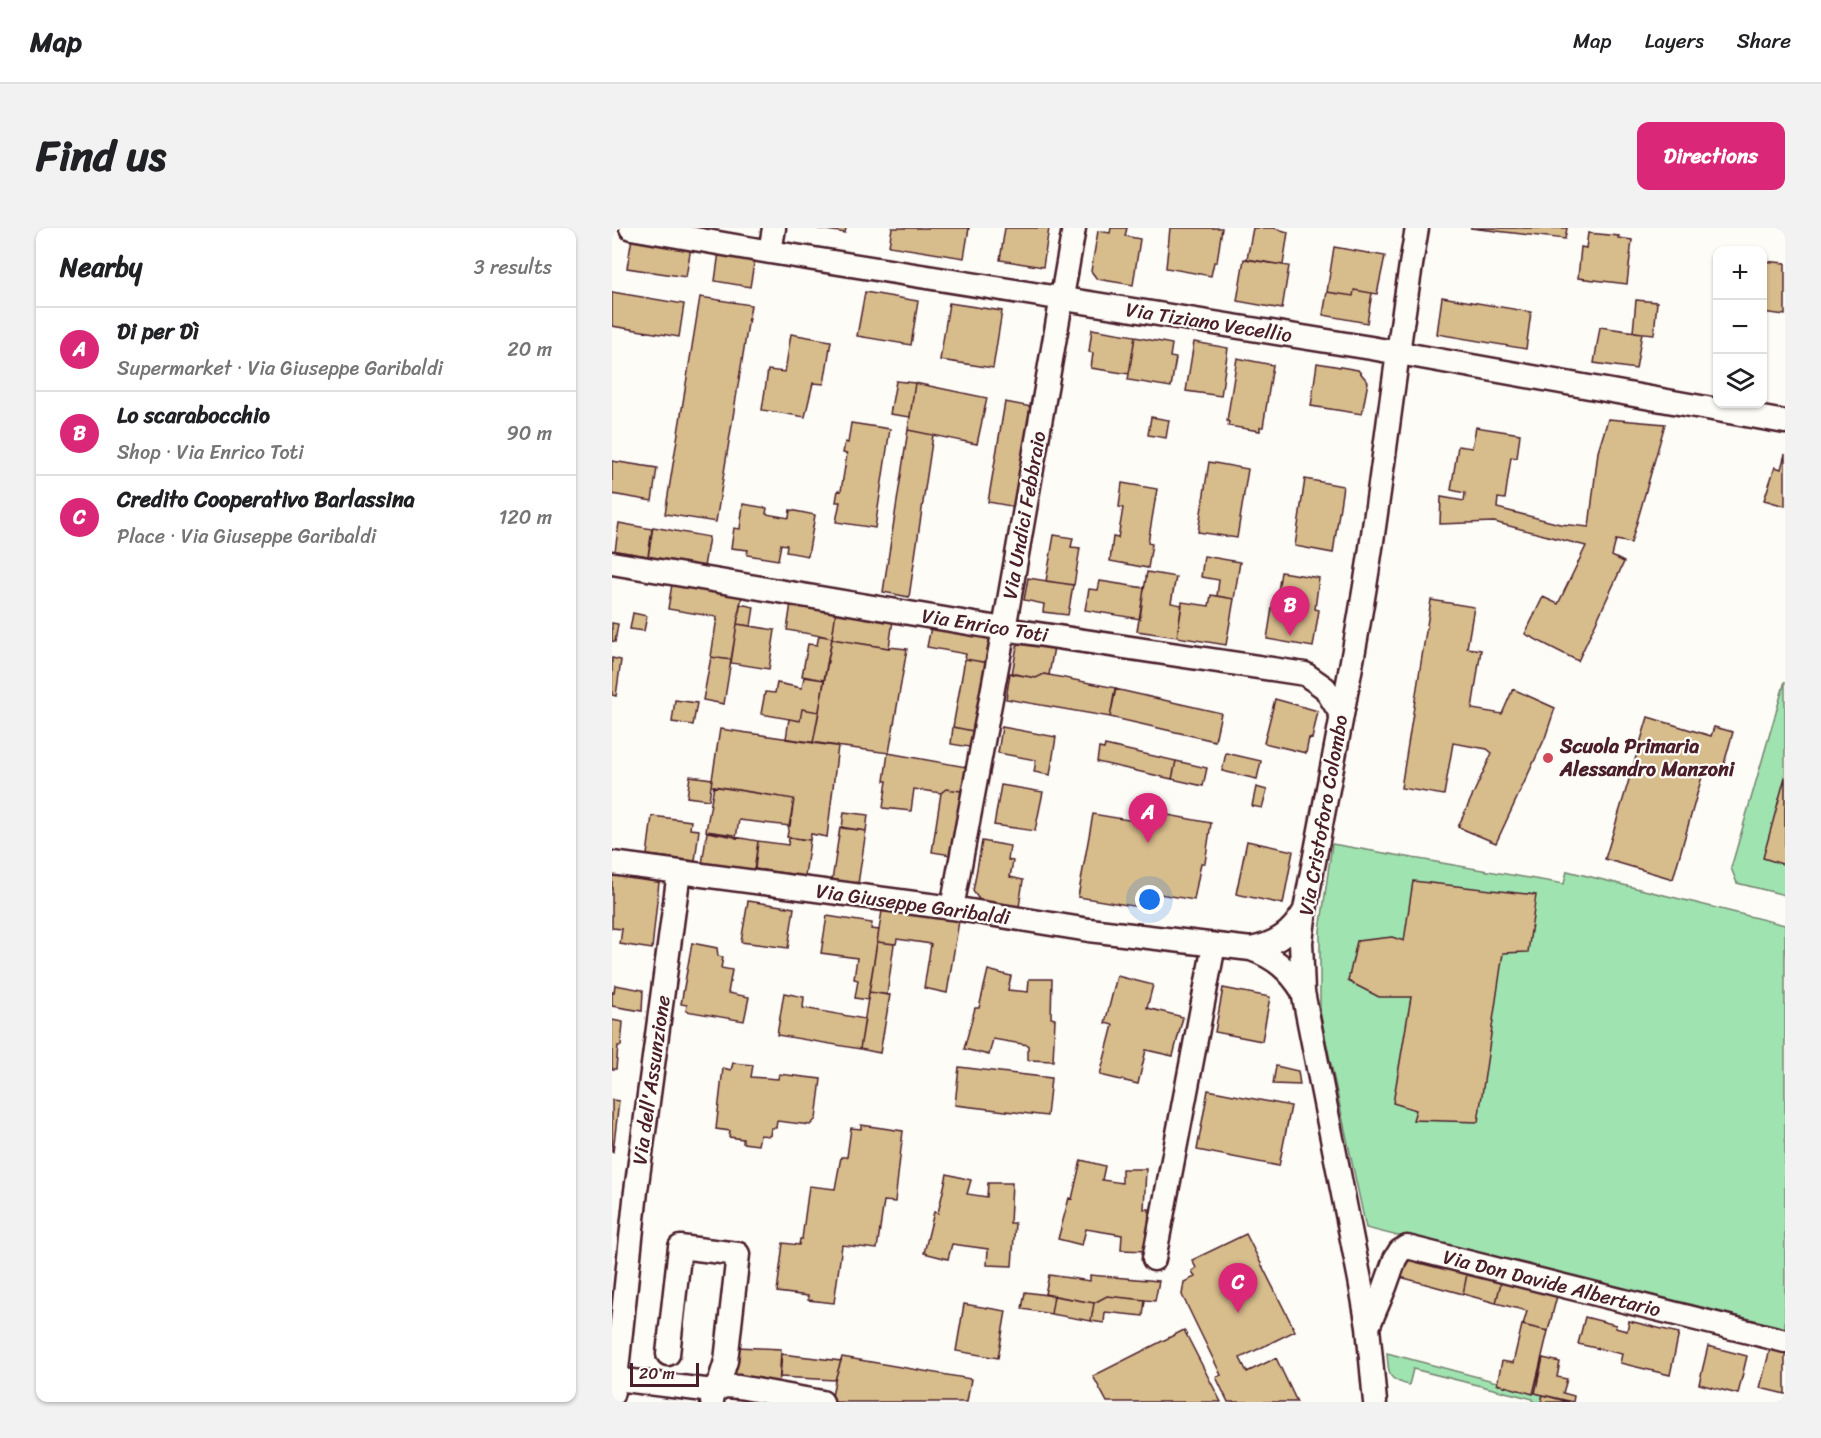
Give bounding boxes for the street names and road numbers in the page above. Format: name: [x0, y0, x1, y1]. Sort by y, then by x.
street label: Via Tiziano Vecellio: [1123, 292, 1294, 353]
street label: Via Undici Febbraio: [992, 428, 1057, 602]
street label: Via Enrico Toti: [919, 598, 1051, 653]
street label: Via Cristoforo Colombo: [1289, 712, 1358, 918]
street label: Via Giuseppe Garibaldi: [814, 874, 1014, 936]
street label: Via dell'Assunzione: [622, 993, 681, 1167]
street label: Via Don Davide Albertario: [1439, 1239, 1664, 1327]

